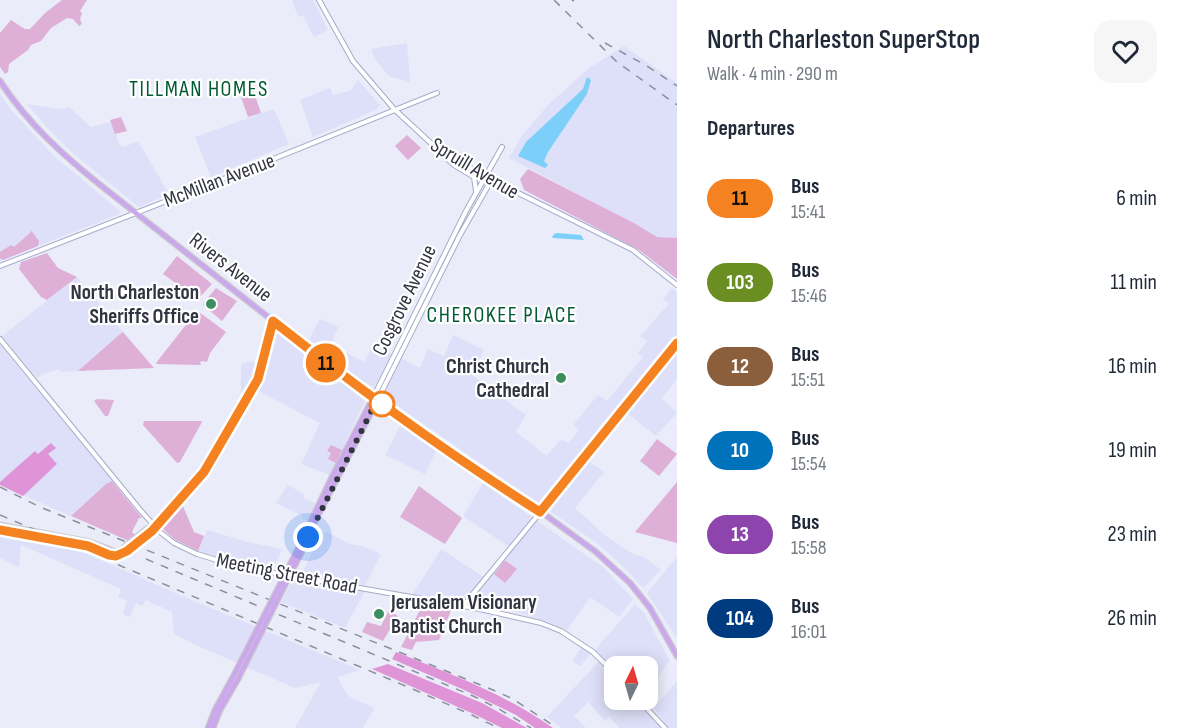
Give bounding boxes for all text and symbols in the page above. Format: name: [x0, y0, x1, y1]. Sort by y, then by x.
button: heart: [1094, 20, 1157, 83]
text: North Charleston SuperStop: [707, 23, 980, 56]
text: Walk · 4 min · 290 m: [707, 62, 838, 86]
district label: TILLMAN HOMES: [129, 76, 269, 103]
text: Departures: [707, 115, 795, 142]
street label: Spruill Avenue: [426, 132, 524, 205]
street label: McMillan Avenue: [160, 148, 278, 213]
text: Bus: [791, 173, 820, 200]
text: 6 min: [1116, 185, 1157, 212]
text: 11: [732, 186, 748, 211]
text: 15:41: [791, 200, 825, 224]
street label: Rivers Avenue: [184, 227, 277, 307]
street label: Cosgrove Avenue: [367, 241, 442, 360]
text: Bus: [791, 257, 820, 284]
text: 11 min: [1110, 269, 1157, 296]
text: 103: [726, 270, 754, 295]
place label: North Charleston Sheriffs Office: [70, 280, 199, 329]
text: 15:46: [791, 284, 827, 308]
marker: North Charleston Sheriffs Office: [204, 297, 218, 311]
district label: CHEROKEE PLACE: [427, 302, 577, 329]
text: Bus: [791, 341, 820, 368]
line badge: 11: [299, 344, 353, 382]
text: 11: [318, 351, 334, 376]
text: 16 min: [1109, 353, 1157, 380]
place label: Christ Church Cathedral: [446, 354, 549, 403]
text: 12: [731, 354, 749, 379]
text: 15:51: [791, 368, 825, 392]
marker: Christ Church Cathedral: [554, 371, 568, 385]
unlabelled marker: [369, 391, 395, 417]
text: Bus: [791, 425, 820, 452]
text: 19 min: [1108, 437, 1157, 464]
text: 10: [731, 438, 749, 463]
text: 15:54: [791, 452, 826, 476]
text: Bus: [791, 509, 820, 536]
text: 23 min: [1108, 521, 1157, 548]
your location: [293, 522, 323, 552]
text: 13: [731, 522, 749, 547]
text: 15:58: [791, 536, 827, 560]
street label: Meeting Street Road: [214, 548, 359, 599]
place label: Jerusalem Visionary Baptist Church: [390, 590, 537, 639]
text: Bus: [791, 593, 820, 620]
text: 26 min: [1107, 605, 1157, 632]
text: 104: [726, 606, 754, 631]
marker: Jerusalem Visionary Baptist Church: [372, 607, 386, 621]
text: 16:01: [791, 620, 826, 644]
north arrow: [604, 656, 658, 710]
map controls: [604, 656, 658, 710]

